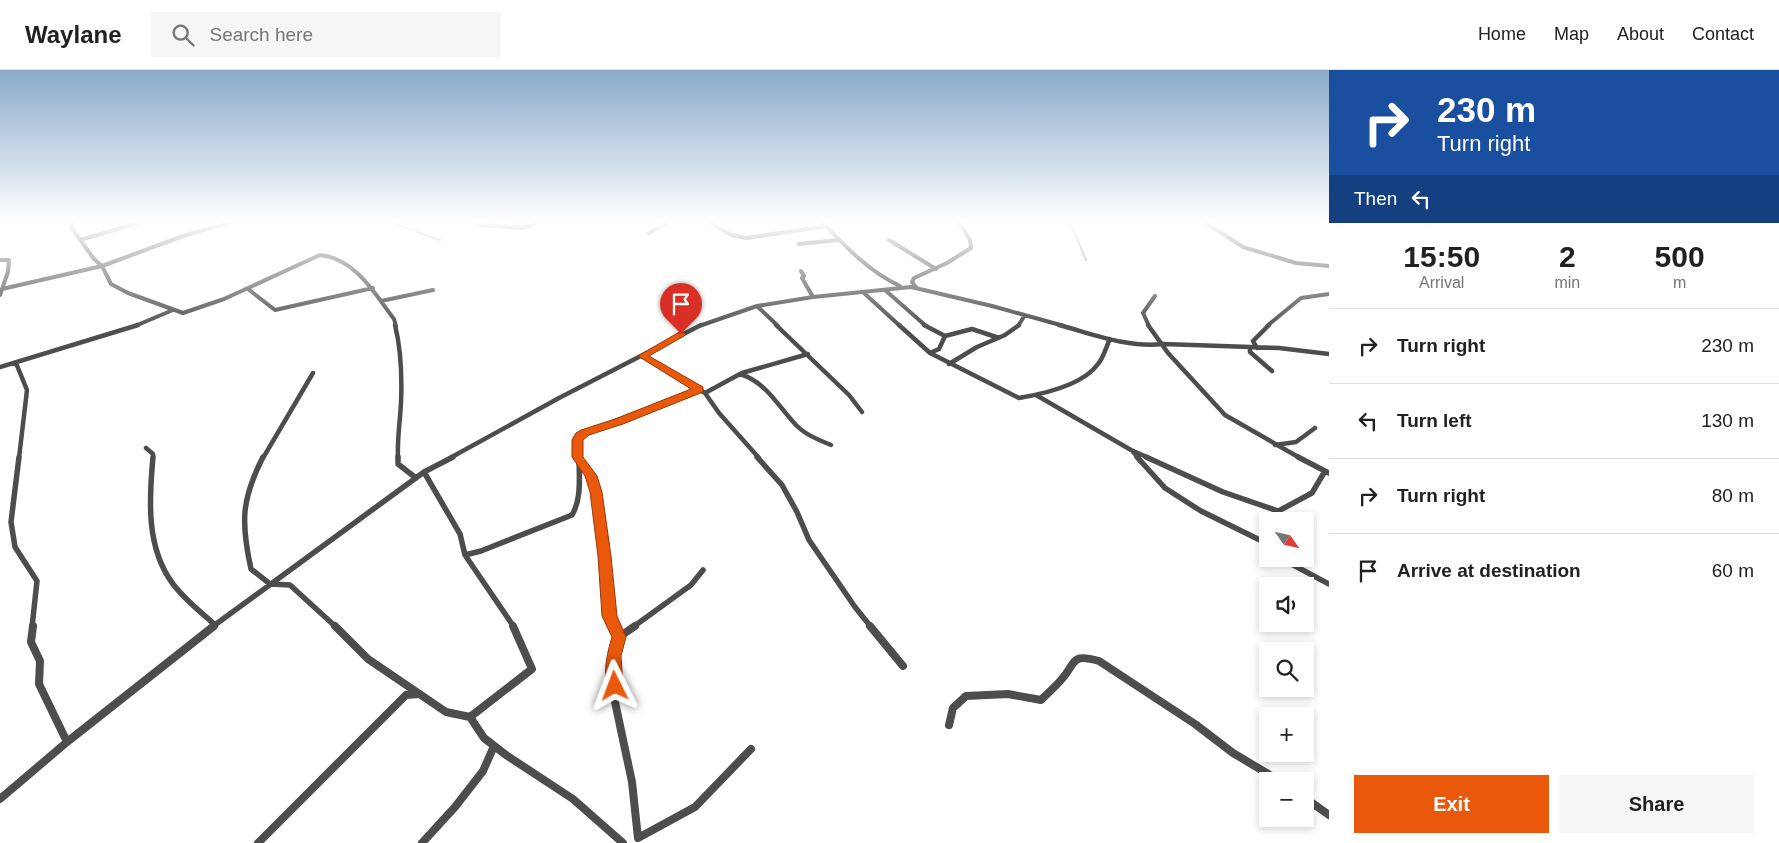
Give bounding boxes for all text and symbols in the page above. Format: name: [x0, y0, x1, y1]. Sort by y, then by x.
search box: [151, 12, 501, 57]
text: Waylane: [25, 21, 121, 48]
icon: search: [169, 21, 197, 49]
text: Search here: [209, 24, 313, 45]
text: Home: [1478, 24, 1526, 44]
text: Map: [1554, 24, 1589, 44]
text: About: [1617, 24, 1664, 44]
text: Contact: [1692, 24, 1754, 44]
icon: right: [1354, 90, 1419, 155]
text: 230 m: [1437, 90, 1536, 129]
text: Turn right: [1437, 131, 1530, 156]
icon: left: [1407, 185, 1435, 213]
text: Then: [1354, 188, 1397, 209]
text: 15:50: [1403, 240, 1480, 273]
text: 2: [1559, 240, 1576, 273]
text: 500: [1655, 240, 1705, 273]
text: Arrival: [1419, 274, 1464, 291]
text: min: [1554, 274, 1580, 291]
text: m: [1673, 274, 1686, 291]
pin: [660, 283, 702, 334]
icon: arrive: [667, 290, 695, 318]
icon: right: [1354, 332, 1382, 360]
text: Turn right: [1397, 335, 1485, 356]
text: 230 m: [1701, 335, 1754, 356]
icon: left: [1354, 407, 1382, 435]
text: Turn left: [1397, 410, 1472, 431]
text: 130 m: [1701, 410, 1754, 431]
icon: right: [1354, 482, 1382, 510]
text: Turn right: [1397, 485, 1485, 506]
text: 80 m: [1712, 485, 1754, 506]
north arrow: [1259, 512, 1314, 568]
map controls: [1259, 512, 1314, 827]
icon: arrive: [1354, 557, 1382, 585]
text: Arrive at destination: [1397, 560, 1581, 581]
text: 60 m: [1712, 560, 1754, 581]
button: sound: [1259, 577, 1314, 632]
button: search: [1259, 642, 1314, 697]
position arrow: [588, 659, 640, 711]
button: +: [1259, 707, 1314, 762]
button: −: [1259, 772, 1314, 827]
button: Exit: [1354, 775, 1549, 833]
button: Share: [1559, 775, 1754, 833]

